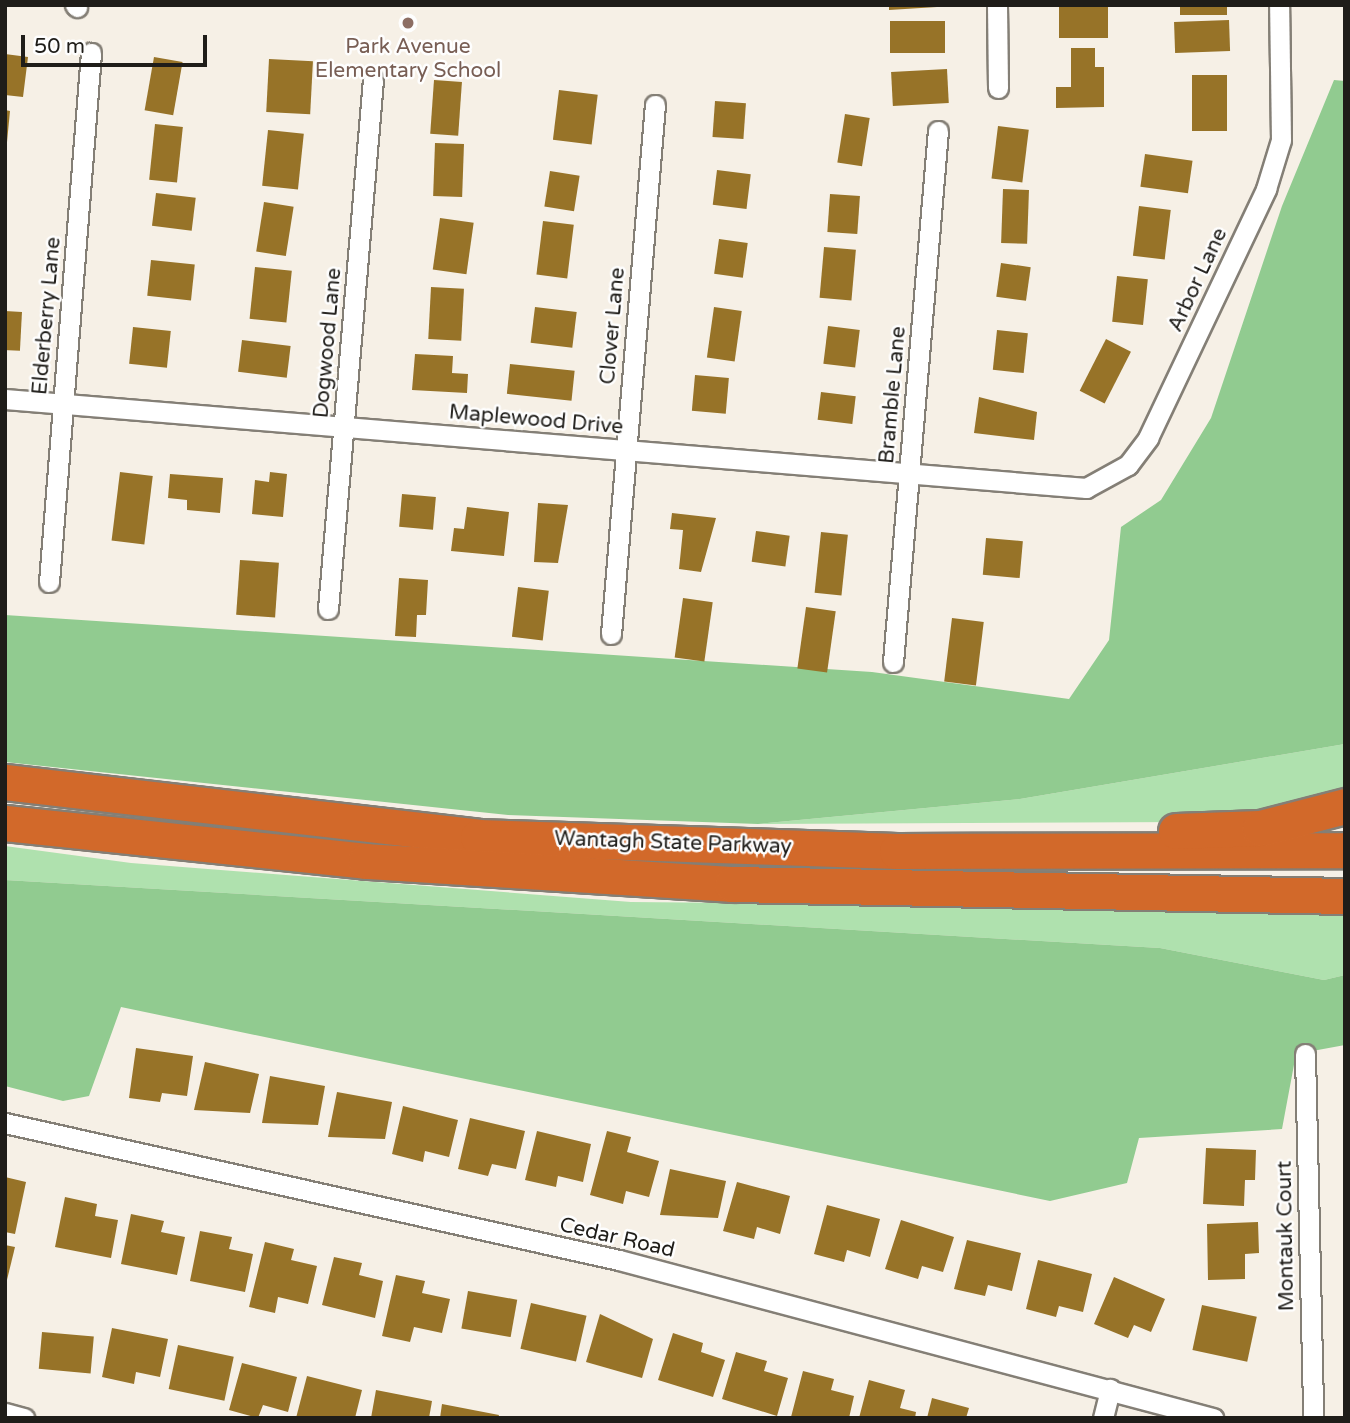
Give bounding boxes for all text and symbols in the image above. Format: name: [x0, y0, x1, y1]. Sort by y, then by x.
marker: Park Avenue Elementary School: [400, 15, 416, 31]
scale bar: [24, 21, 210, 65]
text: 50 m: [34, 34, 85, 59]
place label: Park Avenue Elementary School: [315, 34, 501, 84]
street label: Arbor Lane: [1163, 224, 1233, 336]
street label: Elderberry Lane: [28, 236, 66, 396]
street label: Clover Lane: [595, 266, 631, 386]
street label: Dogwood Lane: [309, 267, 347, 419]
street label: Bramble Lane: [874, 325, 912, 465]
street label: Maplewood Drive: [448, 400, 624, 440]
street label: Wantagh State Parkway: [554, 826, 792, 860]
street label: Montauk Court: [1272, 1160, 1300, 1312]
street label: Cedar Road: [557, 1213, 677, 1263]

